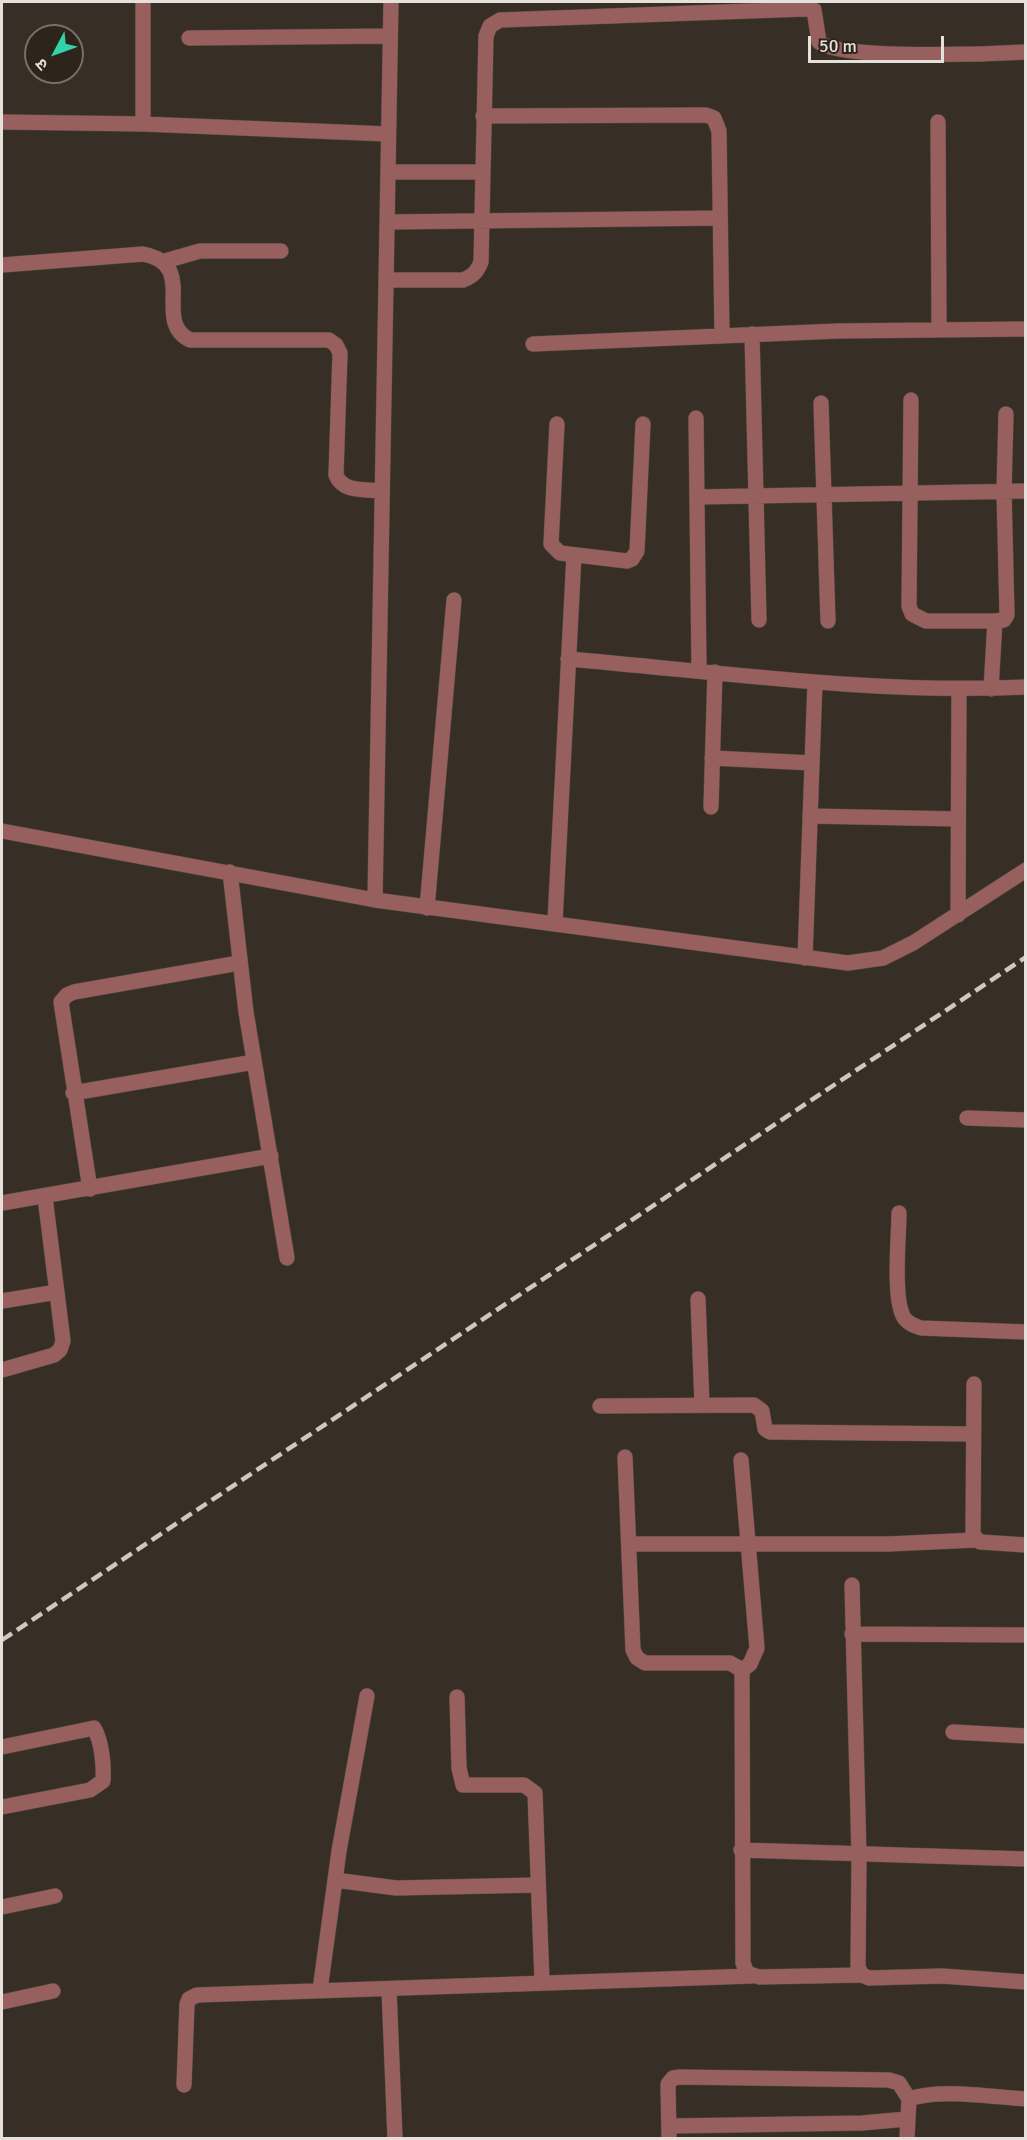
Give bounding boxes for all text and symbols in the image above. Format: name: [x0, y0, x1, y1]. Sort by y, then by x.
north arrow: [24, 24, 84, 84]
scale bar: [811, 24, 948, 62]
text: 50 m: [819, 35, 857, 57]
text: उ: [31, 54, 53, 75]

